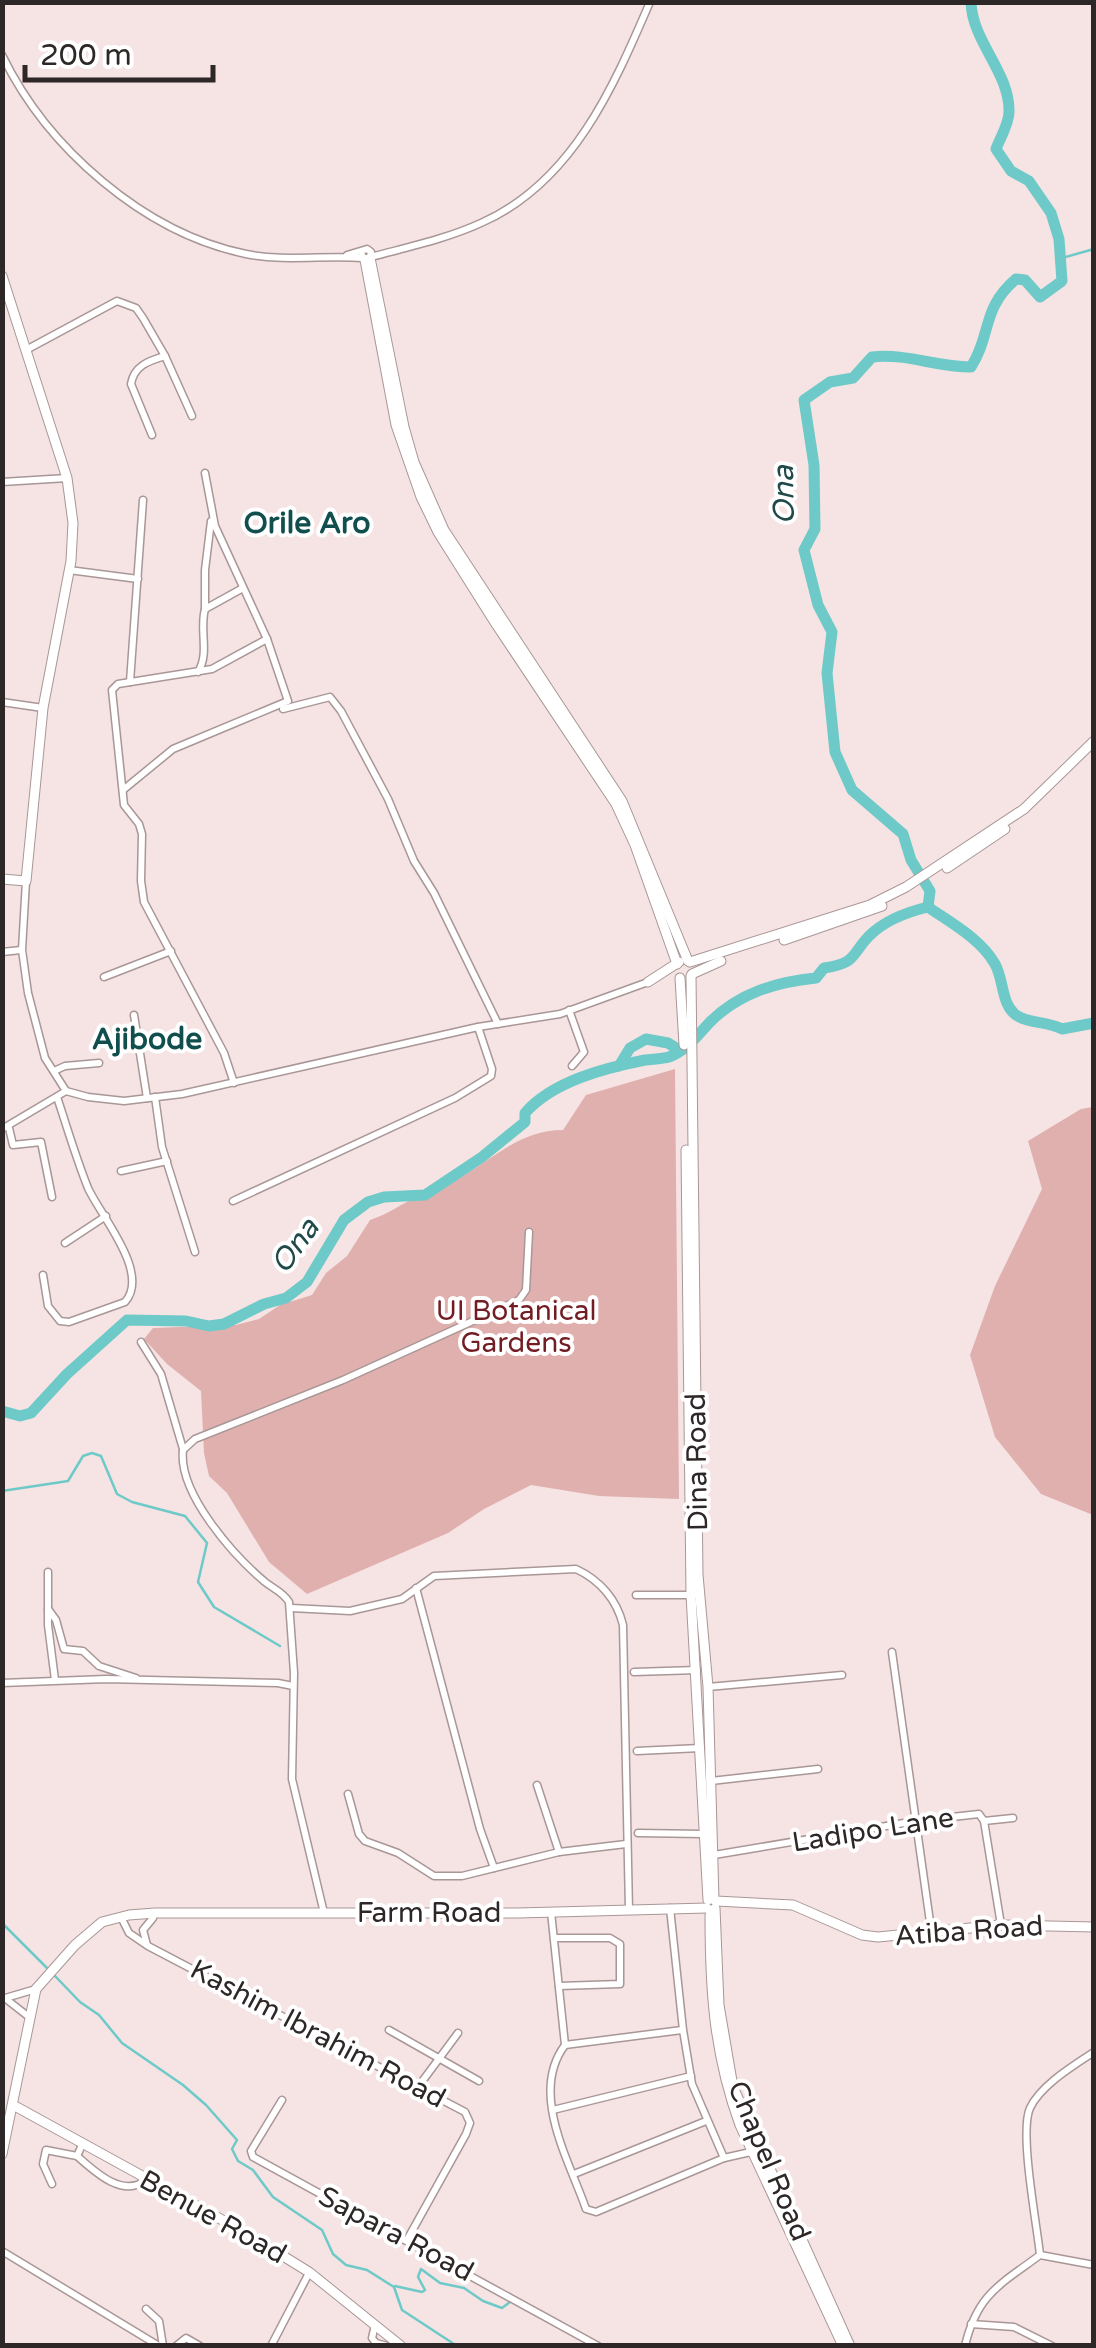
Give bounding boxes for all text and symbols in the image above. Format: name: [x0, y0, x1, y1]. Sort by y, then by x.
scale bar: [25, 20, 212, 82]
text: 200 m: [40, 37, 132, 74]
water label: Ona: [765, 464, 803, 525]
district label: Orile Aro: [244, 505, 370, 542]
district label: Ajibode: [92, 1021, 202, 1058]
water label: Ona: [263, 1210, 328, 1281]
park label: UI Botanical Gardens: [436, 1294, 596, 1360]
street label: Dina Road: [679, 1393, 715, 1531]
street label: Ladipo Lane: [790, 1800, 956, 1860]
street label: Farm Road: [357, 1896, 501, 1930]
street label: Atiba Road: [894, 1909, 1044, 1953]
street label: Kashim Ibrahim Road: [185, 1952, 451, 2116]
street label: Chapel Road: [720, 2076, 818, 2246]
street label: Benue Road: [134, 2163, 292, 2271]
street label: Sapara Road: [313, 2179, 479, 2289]

